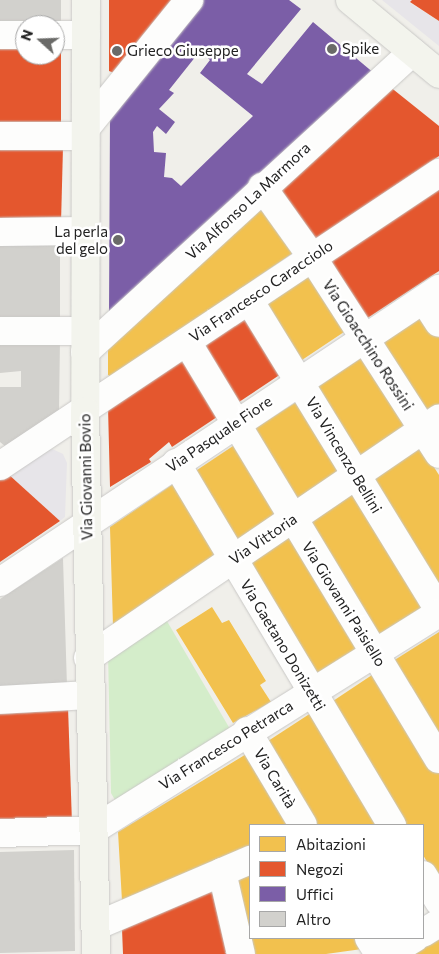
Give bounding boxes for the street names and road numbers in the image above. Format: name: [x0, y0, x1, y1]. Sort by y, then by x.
street label: Via Alfonso La Marmora: [182, 139, 314, 263]
street label: Via Francesco Caracciolo: [186, 236, 336, 346]
street label: Via Gioacchino Rossini: [319, 276, 417, 414]
street label: Via Pasquale Fiore: [163, 392, 275, 476]
street label: Via Vincenzo Bellini: [302, 394, 386, 516]
street label: Via Giovanni Bovio: [76, 414, 96, 540]
street label: Via Vittoria: [226, 510, 300, 568]
street label: Via Giovanni Paisiello: [298, 538, 390, 670]
street label: Via Gaetano Donizetti: [237, 576, 329, 714]
street label: Via Francesco Petrarca: [156, 696, 296, 794]
street label: Via Carità: [250, 745, 300, 811]

